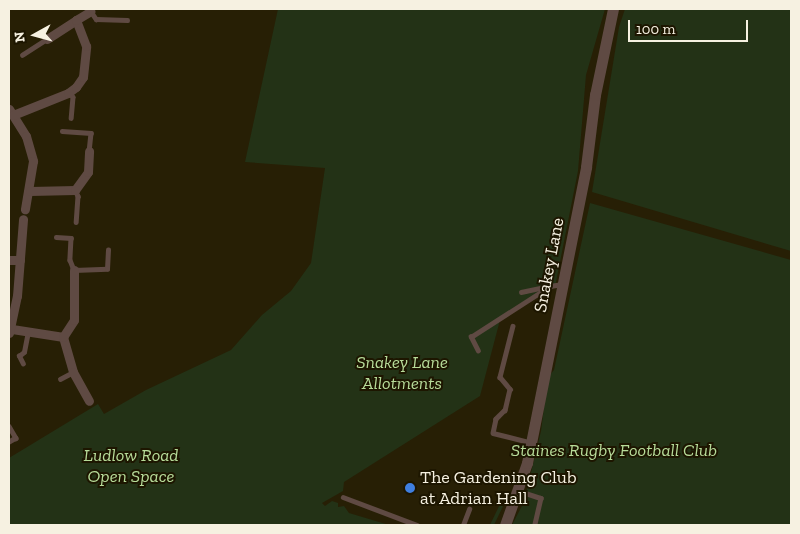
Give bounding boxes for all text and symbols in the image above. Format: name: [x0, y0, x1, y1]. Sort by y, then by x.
north arrow: [10, 10, 60, 60]
scale bar: [630, 10, 750, 42]
text: 100 m: [636, 20, 675, 38]
text: N: [11, 31, 29, 43]
street label: Snakey Lane: [529, 216, 569, 314]
park label: Snakey Lane Allotments: [356, 352, 448, 394]
park label: Staines Rugby Football Club: [511, 439, 717, 461]
park label: Ludlow Road Open Space: [83, 445, 179, 488]
place label: The Gardening Club at Adrian Hall: [420, 467, 577, 509]
marker: The Gardening Club at Adrian Hall: [404, 482, 416, 494]

